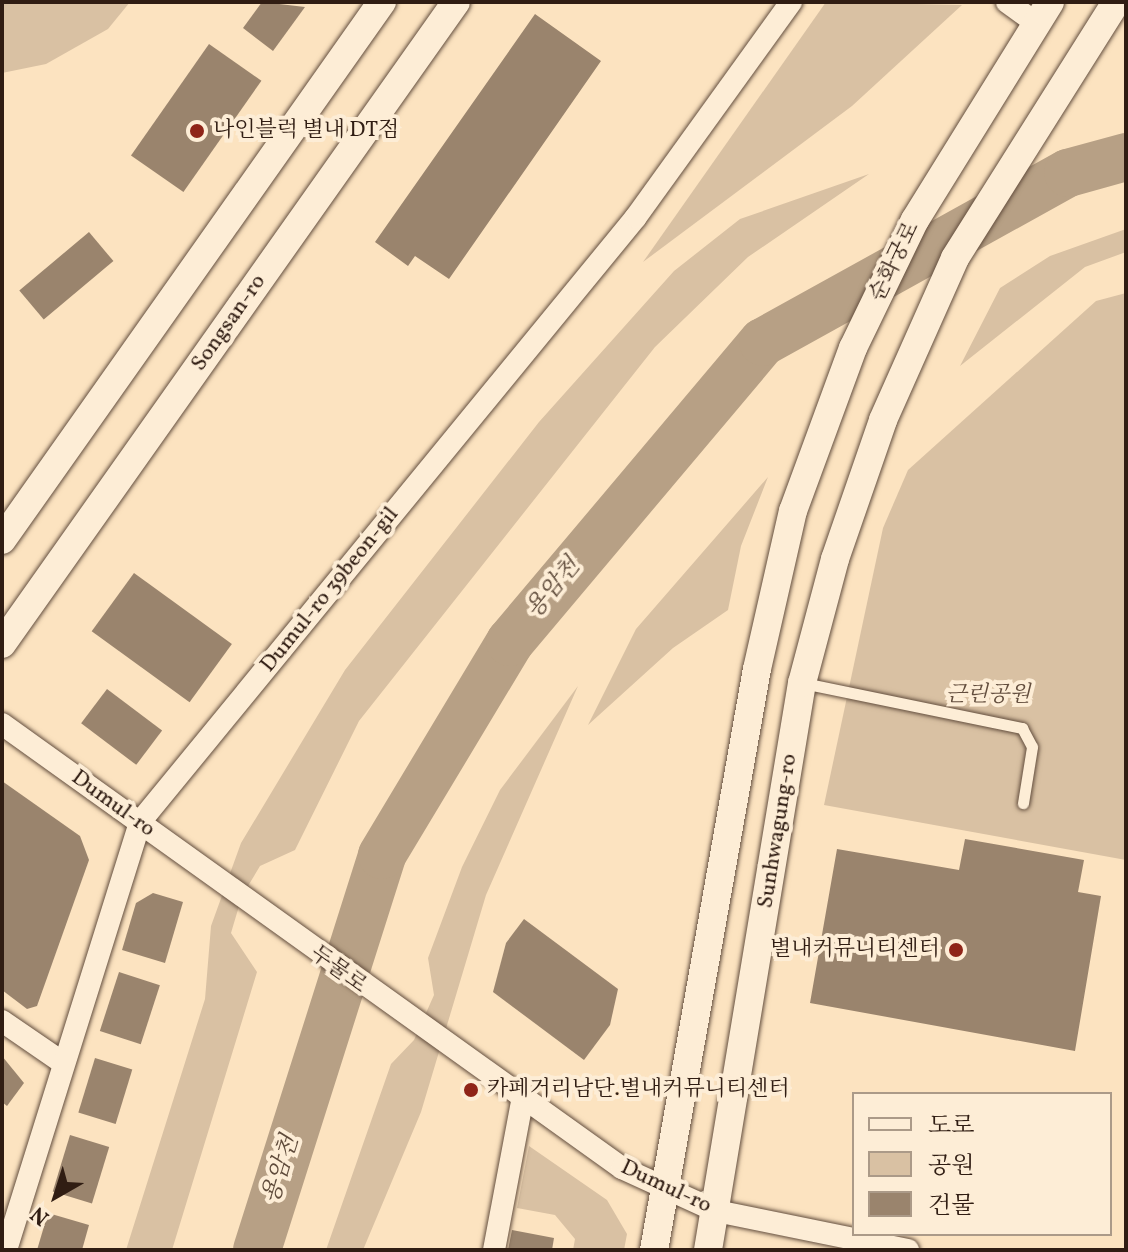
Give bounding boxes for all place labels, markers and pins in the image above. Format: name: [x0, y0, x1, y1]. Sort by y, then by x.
place label: 나인블럭 별내 DT점: [213, 118, 399, 144]
marker: 나인블럭 별내 DT점: [188, 122, 206, 140]
place label: 별내커뮤니티센터: [770, 937, 940, 963]
marker: 별내커뮤니티센터: [947, 941, 965, 959]
place label: 카페거리남단.별내커뮤니티센터: [487, 1077, 790, 1103]
marker: 카페거리남단.별내커뮤니티센터: [462, 1081, 480, 1099]

